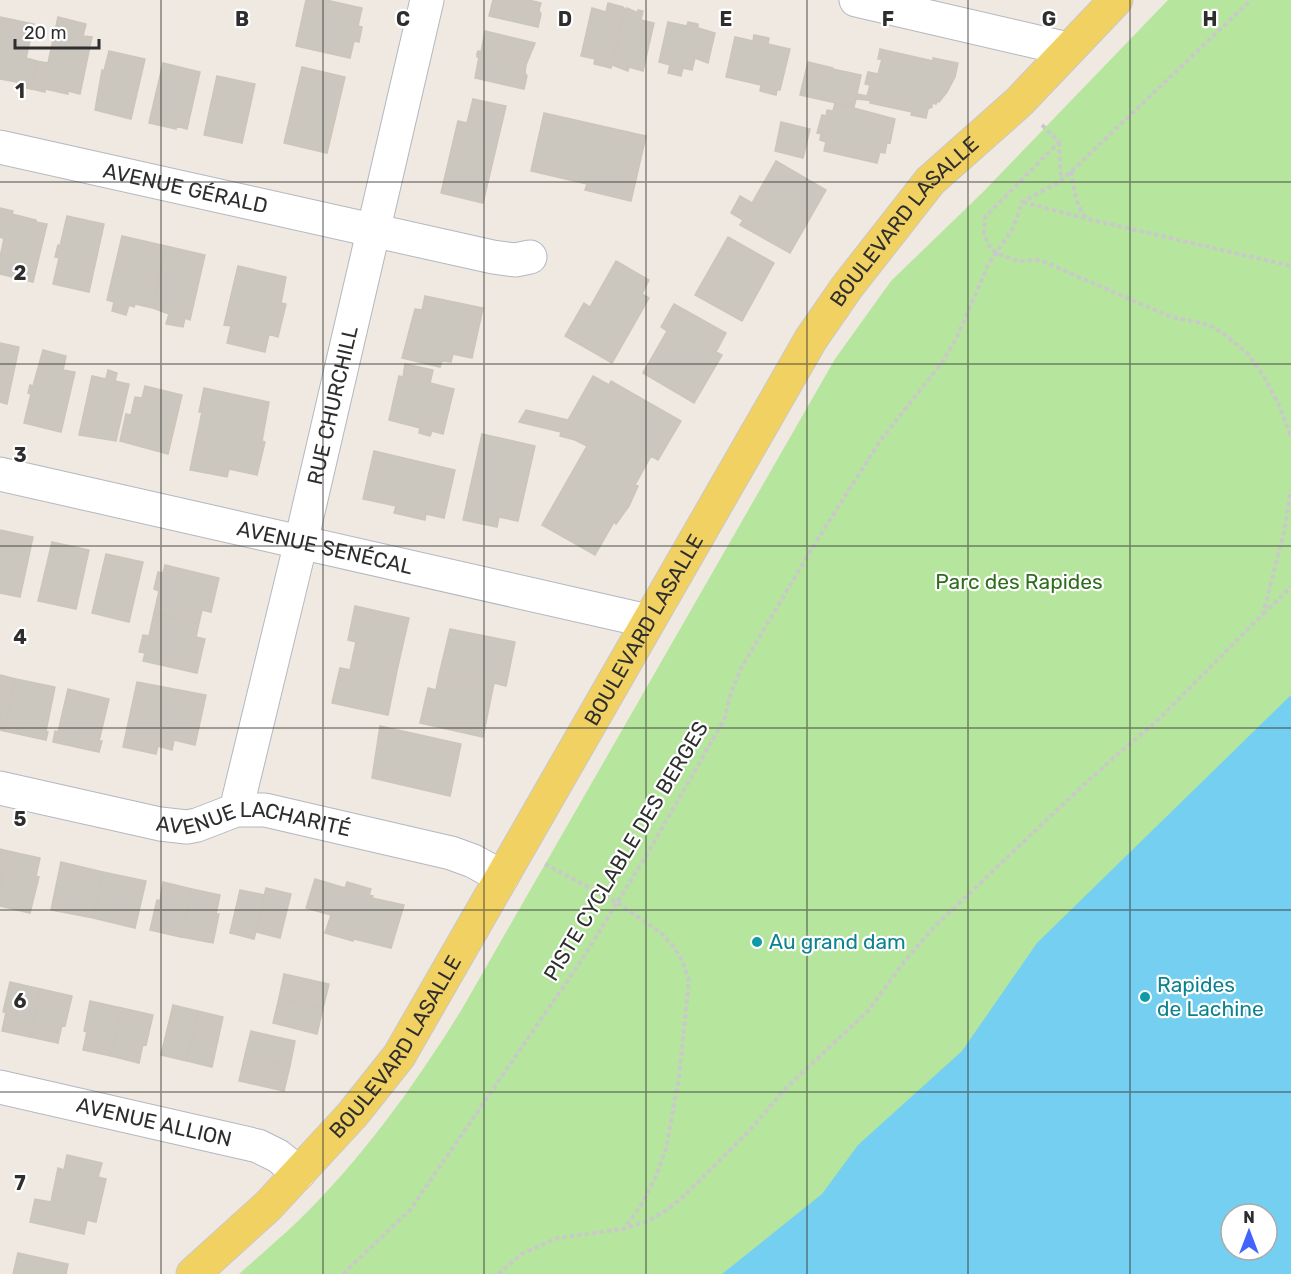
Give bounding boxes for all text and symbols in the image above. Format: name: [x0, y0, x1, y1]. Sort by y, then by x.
text: B: [235, 7, 249, 31]
text: C: [396, 7, 410, 31]
text: D: [558, 7, 572, 31]
text: E: [720, 7, 732, 31]
text: F: [882, 7, 894, 31]
text: G: [1042, 7, 1056, 31]
text: H: [1203, 7, 1217, 31]
scale bar: [15, 12, 99, 50]
text: 20 m: [24, 22, 66, 44]
text: 1: [15, 79, 25, 103]
street label: BOULEVARD LASALLE: [824, 131, 984, 311]
street label: AVENUE GÉRALD: [101, 157, 270, 218]
text: 2: [14, 261, 27, 285]
street label: RUE CHURCHILL: [302, 323, 363, 487]
text: 3: [13, 443, 27, 467]
street label: AVENUE SENÉCAL: [235, 515, 415, 579]
street label: BOULEVARD LASALLE: [579, 529, 708, 730]
park label: Parc des Rapides: [935, 569, 1103, 594]
text: 4: [13, 625, 27, 649]
street label: PISTE CYCLABLE DES BERGES: [538, 716, 713, 985]
street label: AVENUE LACHARITÉ: [155, 797, 353, 841]
text: 5: [14, 807, 27, 831]
place label: Au grand dam: [769, 929, 906, 954]
marker: Au grand dam: [750, 935, 764, 949]
street label: BOULEVARD LASALLE: [324, 951, 466, 1143]
place label: Rapides de Lachine: [1157, 972, 1264, 1021]
text: 6: [13, 989, 27, 1013]
marker: Rapides de Lachine: [1138, 990, 1152, 1004]
street label: AVENUE ALLION: [74, 1092, 234, 1152]
text: 7: [14, 1171, 26, 1195]
north arrow: [1219, 1202, 1279, 1262]
text: N: [1243, 1208, 1255, 1227]

